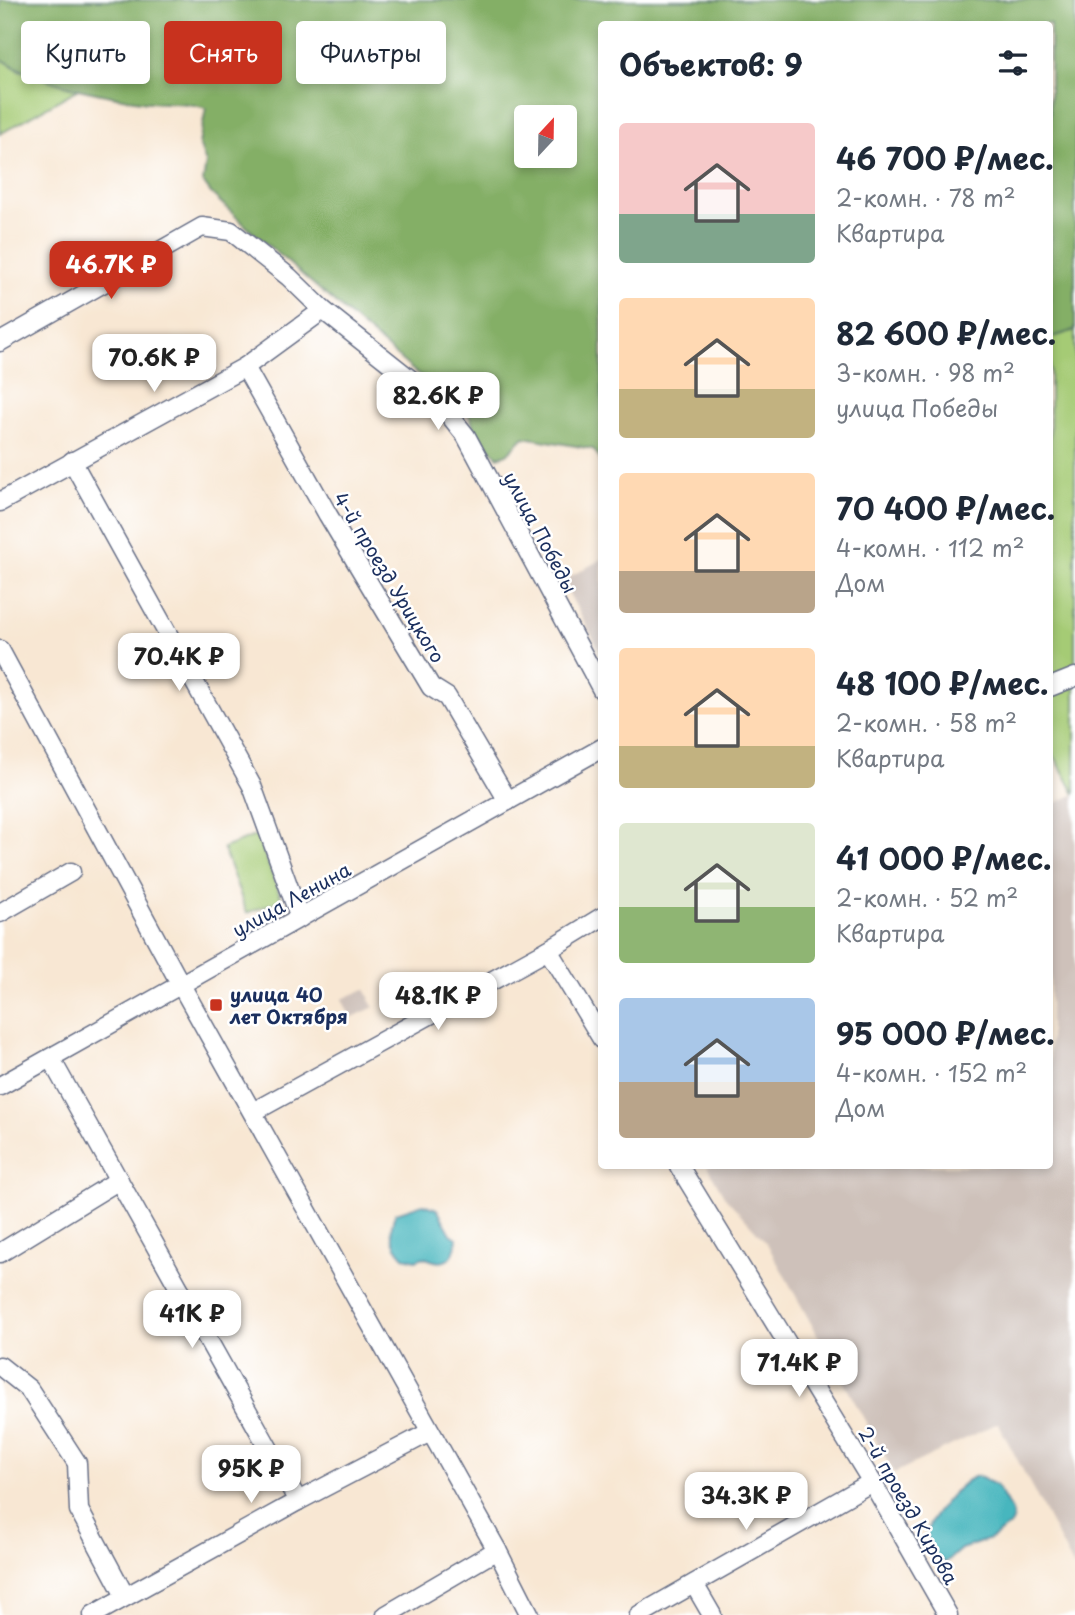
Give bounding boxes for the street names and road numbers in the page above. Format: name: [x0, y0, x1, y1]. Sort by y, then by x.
street label: улица Победы: [497, 466, 585, 598]
street label: 4-й проезд Урицкого: [328, 486, 452, 668]
street label: улица Ленина: [227, 855, 355, 943]
street label: 2-й проезд Кирова: [852, 1421, 966, 1589]

